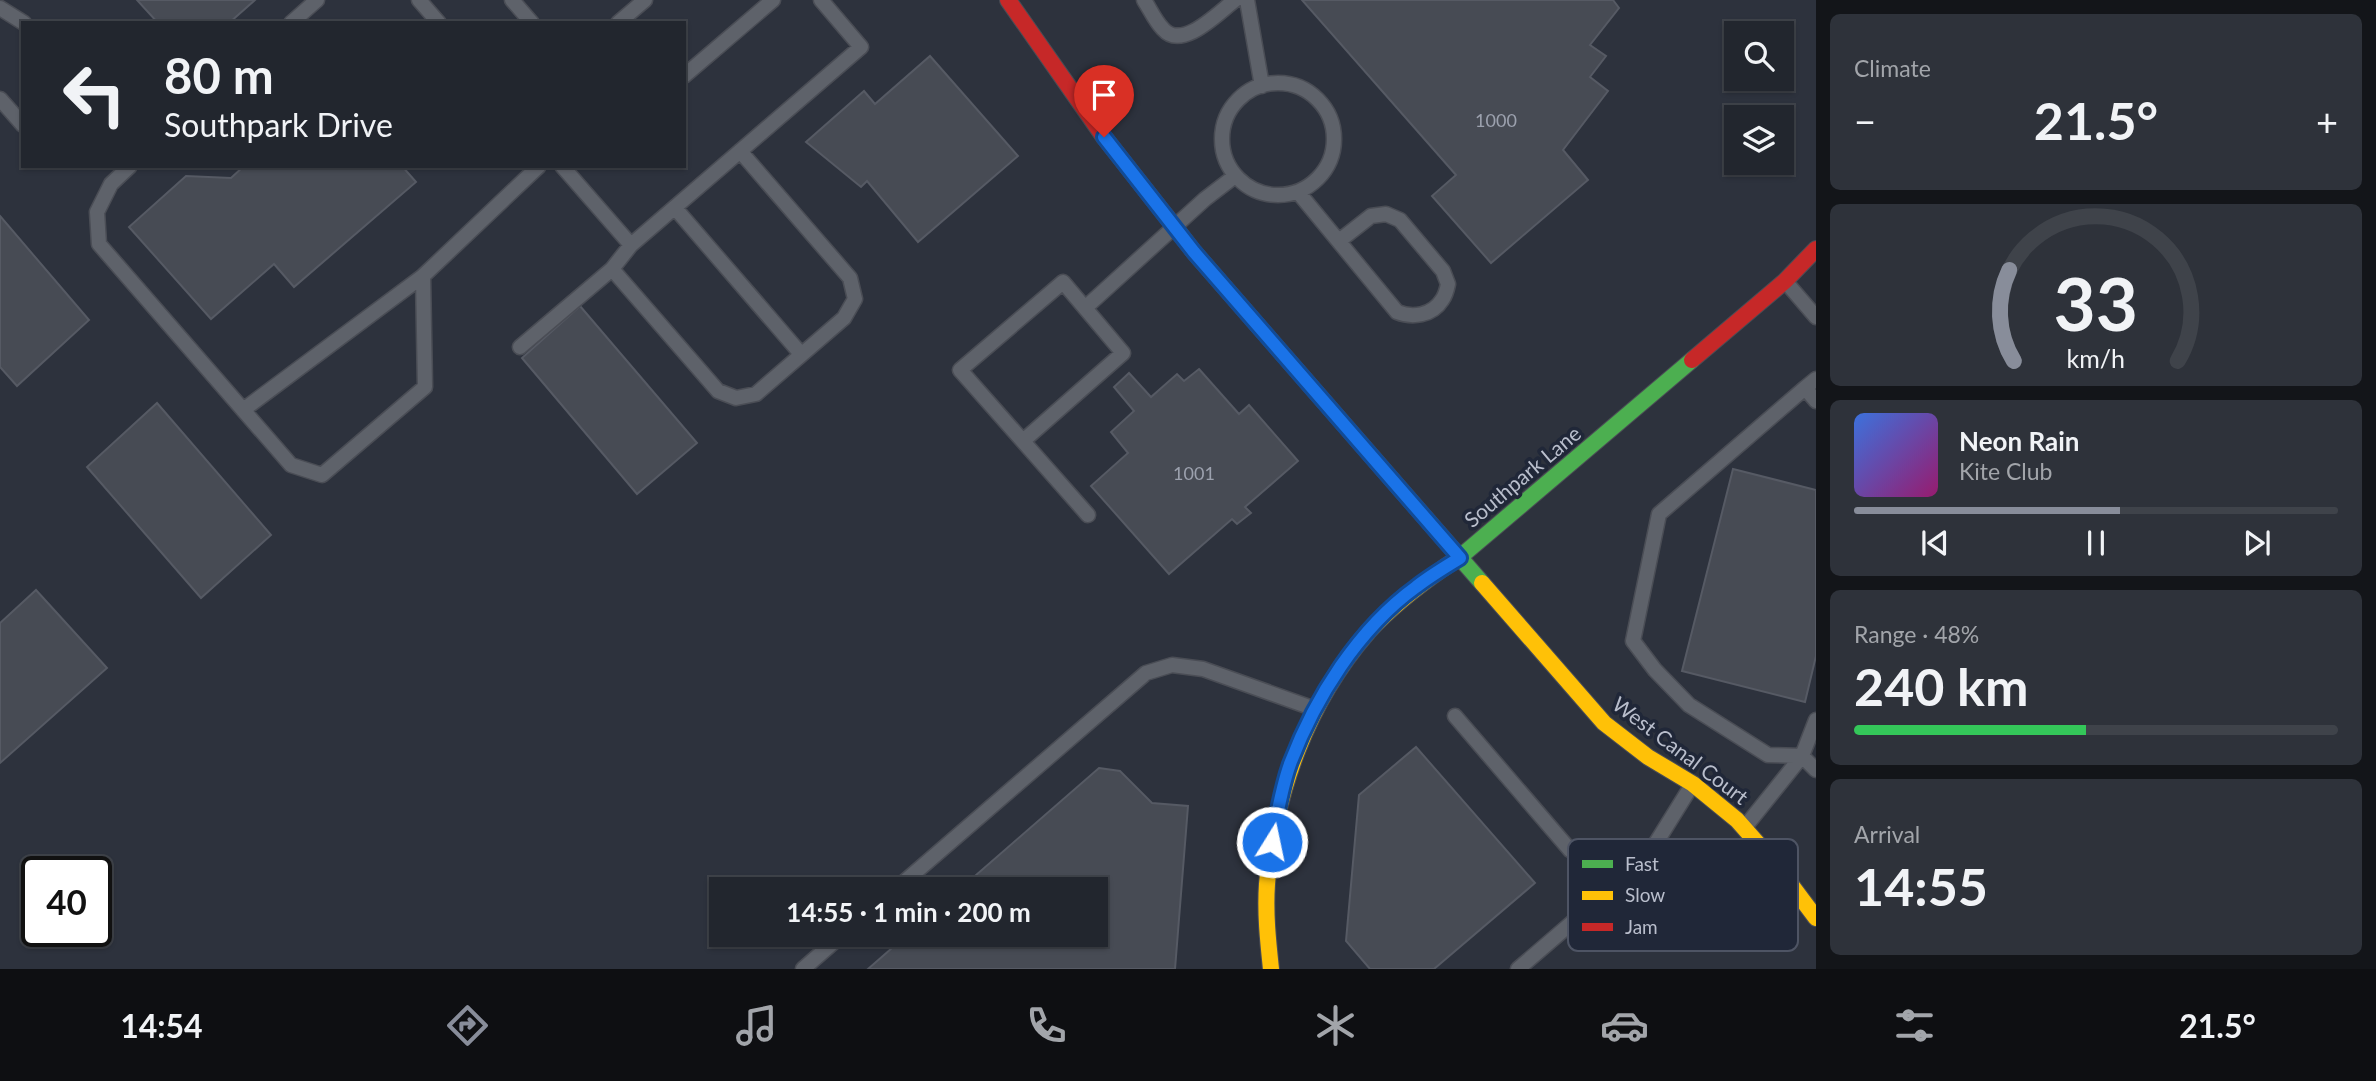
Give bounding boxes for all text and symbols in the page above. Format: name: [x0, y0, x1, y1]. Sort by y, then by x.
map controls: [1724, 21, 1794, 175]
button: search: [1724, 21, 1794, 91]
text: 80 m: [164, 46, 274, 104]
icon: left: [49, 49, 140, 140]
text: Climate: [1854, 54, 1931, 82]
pin: [1074, 65, 1134, 137]
icon: arrive: [1085, 76, 1123, 114]
text: 21.5°: [2034, 89, 2158, 151]
text: −: [1854, 98, 1876, 144]
text: +: [2316, 98, 2338, 144]
text: Southpark Drive: [164, 105, 393, 144]
button: layers: [1724, 105, 1794, 175]
house number: 1000: [1475, 109, 1517, 131]
text: 33: [2054, 259, 2138, 347]
text: km/h: [2067, 343, 2125, 373]
street label: Southpark Lane: [1459, 420, 1585, 532]
text: Neon Rain: [1959, 425, 2079, 457]
text: Kite Club: [1959, 457, 2052, 485]
house number: 1001: [1173, 462, 1215, 484]
icon: previous: [1916, 524, 1954, 562]
icon: pause: [2077, 524, 2115, 562]
icon: next: [2238, 524, 2276, 562]
text: Range · 48%: [1854, 620, 1979, 648]
text: 240 km: [1854, 655, 2028, 717]
street label: West Canal Court: [1608, 691, 1754, 809]
position arrow: [1235, 805, 1309, 879]
text: Arrival: [1854, 820, 1920, 848]
legend: [1568, 839, 1798, 951]
text: Fast: [1625, 852, 1659, 875]
text: 14:55: [1854, 855, 1988, 917]
speed limit sign: 40: [21, 856, 112, 947]
text: Slow: [1625, 883, 1665, 906]
text: 14:55 · 1 min · 200 m: [786, 896, 1031, 928]
text: Jam: [1625, 915, 1658, 938]
icon: directions: [443, 1001, 492, 1050]
icon: music: [732, 1001, 781, 1050]
icon: phone: [1022, 1001, 1071, 1050]
icon: climate: [1311, 1001, 1360, 1050]
icon: car: [1600, 1001, 1649, 1050]
icon: filters: [1890, 1001, 1939, 1050]
text: 14:54: [120, 1006, 203, 1045]
text: 21.5°: [2179, 1006, 2256, 1045]

